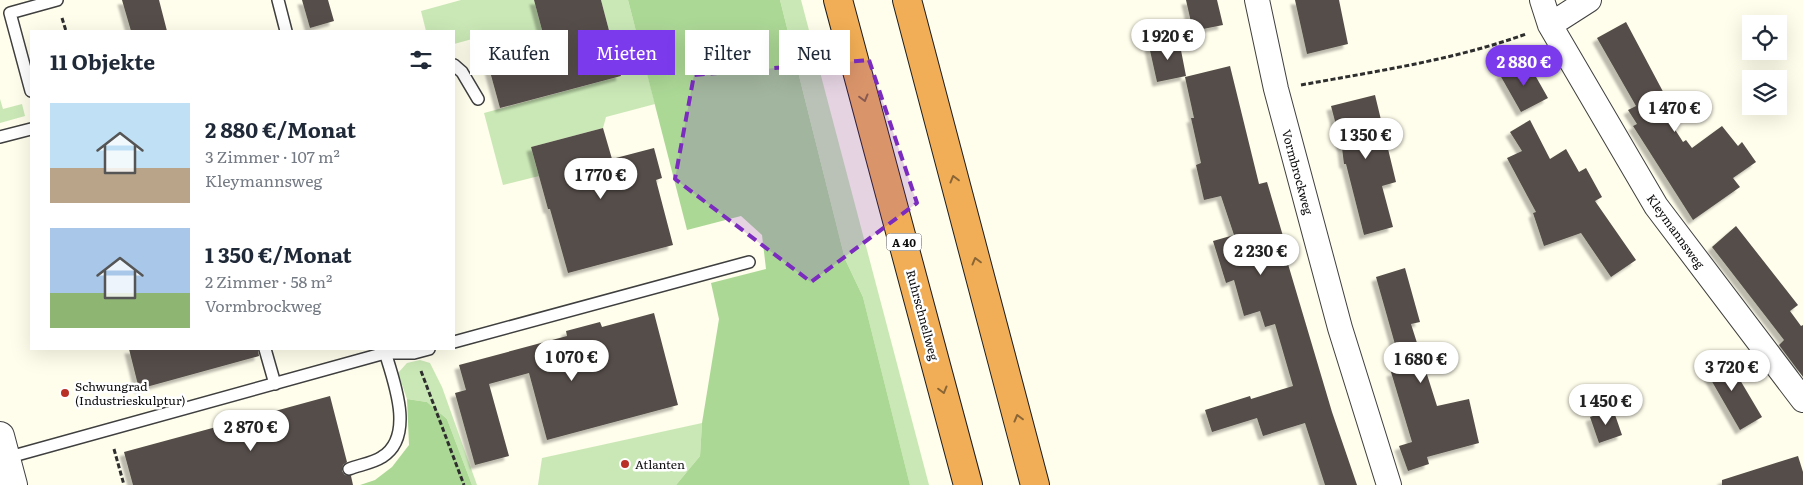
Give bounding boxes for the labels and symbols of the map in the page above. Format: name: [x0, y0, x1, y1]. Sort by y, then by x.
pin: 1 920 €: [1122, 18, 1214, 61]
pin: 2 880 €: [1478, 44, 1570, 87]
pin: 1 470 €: [1629, 90, 1721, 133]
one-way arrow: [858, 93, 869, 102]
pin: 1 350 €: [1320, 118, 1412, 160]
street label: Vormbrockweg: [1278, 127, 1318, 217]
pin: 1 770 €: [555, 158, 647, 200]
one-way arrow: [950, 175, 960, 184]
street label: Kleymannsweg: [1643, 190, 1709, 272]
road number: A 40: [886, 233, 922, 250]
pin: 2 230 €: [1215, 234, 1307, 276]
one-way arrow: [972, 258, 982, 266]
street label: Ruhrschnellweg: [902, 268, 944, 363]
pin: 1 070 €: [526, 340, 618, 382]
pin: 1 680 €: [1375, 342, 1467, 384]
pin: 3 720 €: [1686, 350, 1778, 392]
place label: Schwungrad (Industrieskulptur): [75, 377, 186, 409]
pin: 1 450 €: [1560, 384, 1652, 426]
one-way arrow: [938, 385, 948, 393]
marker: Schwungrad (Industrieskulptur): [59, 387, 71, 399]
pin: 2 870 €: [205, 410, 297, 452]
one-way arrow: [1013, 414, 1024, 423]
place label: Atlanten: [635, 455, 685, 473]
marker: Atlanten: [619, 458, 631, 470]

